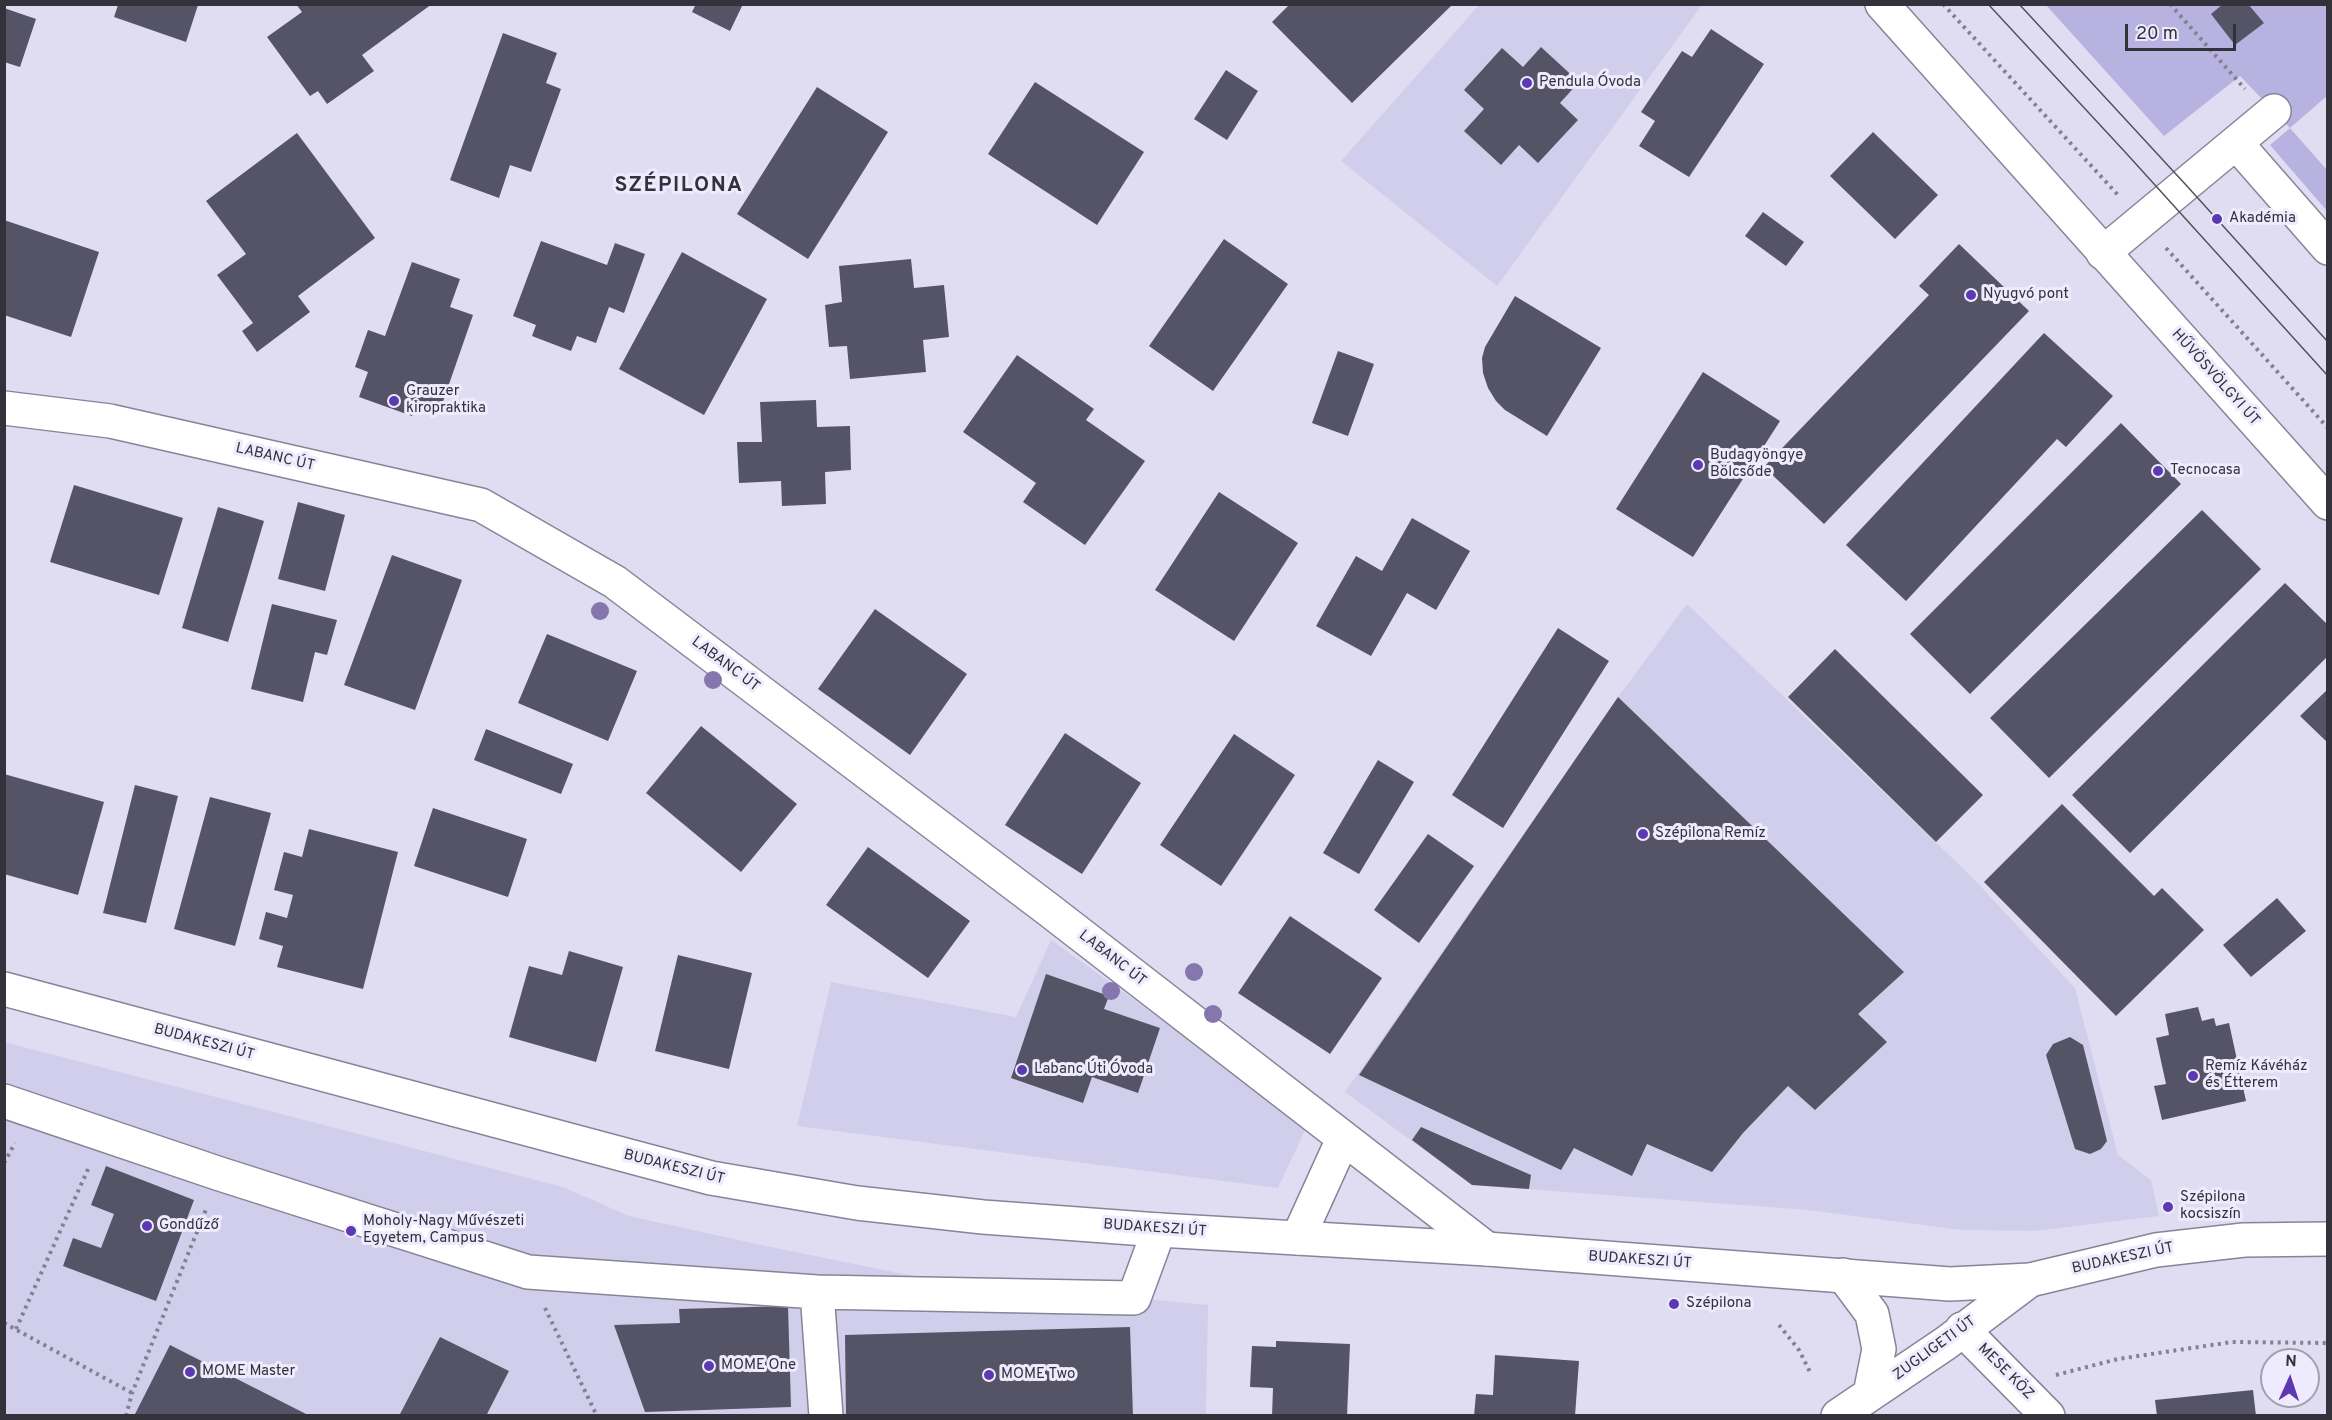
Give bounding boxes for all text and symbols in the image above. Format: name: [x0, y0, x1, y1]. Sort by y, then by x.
scale bar: [2128, 12, 2239, 50]
text: 20 m: [2136, 23, 2178, 46]
place label: Pendula Óvoda: [1539, 74, 1641, 92]
marker: Pendula Óvoda: [1520, 76, 1534, 90]
district label: SZÉPILONA: [614, 174, 744, 200]
place label: Akadémia: [2229, 210, 2296, 228]
marker: Akadémia: [2210, 212, 2224, 226]
place label: Nyugvó pont: [1983, 286, 2069, 304]
marker: Nyugvó pont: [1964, 288, 1978, 302]
street label: HŰVÖSVÖLGYI ÚT: [2167, 326, 2263, 430]
place label: Grauzer kiropraktika: [406, 383, 486, 418]
marker: Grauzer kiropraktika: [387, 394, 401, 408]
street label: LABANC ÚT: [234, 440, 316, 476]
place label: Budagyöngye Bölcsőde: [1710, 447, 1803, 482]
marker: Budagyöngye Bölcsőde: [1691, 458, 1705, 472]
place label: Tecnocasa: [2170, 462, 2241, 480]
marker: Tecnocasa: [2151, 464, 2165, 478]
street label: LABANC ÚT: [687, 634, 763, 696]
place label: Szépilona Remíz: [1655, 825, 1766, 843]
marker: Szépilona Remíz: [1636, 827, 1650, 841]
street label: LABANC ÚT: [1075, 927, 1149, 991]
street label: BUDAKESZI ÚT: [152, 1021, 256, 1065]
place label: Remíz Kávéház és Étterem: [2205, 1058, 2308, 1093]
place label: Labanc Úti Óvoda: [1034, 1061, 1153, 1079]
marker: Labanc Úti Óvoda: [1015, 1063, 1029, 1077]
marker: Remíz Kávéház és Étterem: [2186, 1069, 2200, 1083]
street label: BUDAKESZI ÚT: [622, 1147, 726, 1189]
place label: Szépilona kocsiszín: [2180, 1189, 2245, 1224]
marker: Szépilona kocsiszín: [2161, 1200, 2175, 1214]
place label: Moholy-Nagy Művészeti Egyetem, Campus: [363, 1213, 524, 1248]
street label: BUDAKESZI ÚT: [1103, 1216, 1207, 1242]
place label: Gondűző: [159, 1217, 219, 1235]
marker: Gondűző: [140, 1219, 154, 1233]
marker: Moholy-Nagy Művészeti Egyetem, Campus: [344, 1224, 358, 1238]
street label: BUDAKESZI ÚT: [2070, 1239, 2176, 1279]
street label: BUDAKESZI ÚT: [1588, 1248, 1692, 1274]
place label: Szépilona: [1686, 1295, 1751, 1313]
marker: Szépilona: [1667, 1297, 1681, 1311]
street label: ZUGLIGETI ÚT: [1890, 1313, 1980, 1385]
street label: MESE KÖZ: [1973, 1340, 2037, 1404]
north arrow: [2260, 1348, 2320, 1408]
text: N: [2285, 1352, 2297, 1372]
place label: MOME One: [721, 1357, 796, 1375]
marker: MOME One: [702, 1359, 716, 1373]
place label: MOME Master: [202, 1363, 295, 1381]
marker: MOME Master: [183, 1365, 197, 1379]
place label: MOME Two: [1001, 1366, 1075, 1384]
marker: MOME Two: [982, 1368, 996, 1382]

